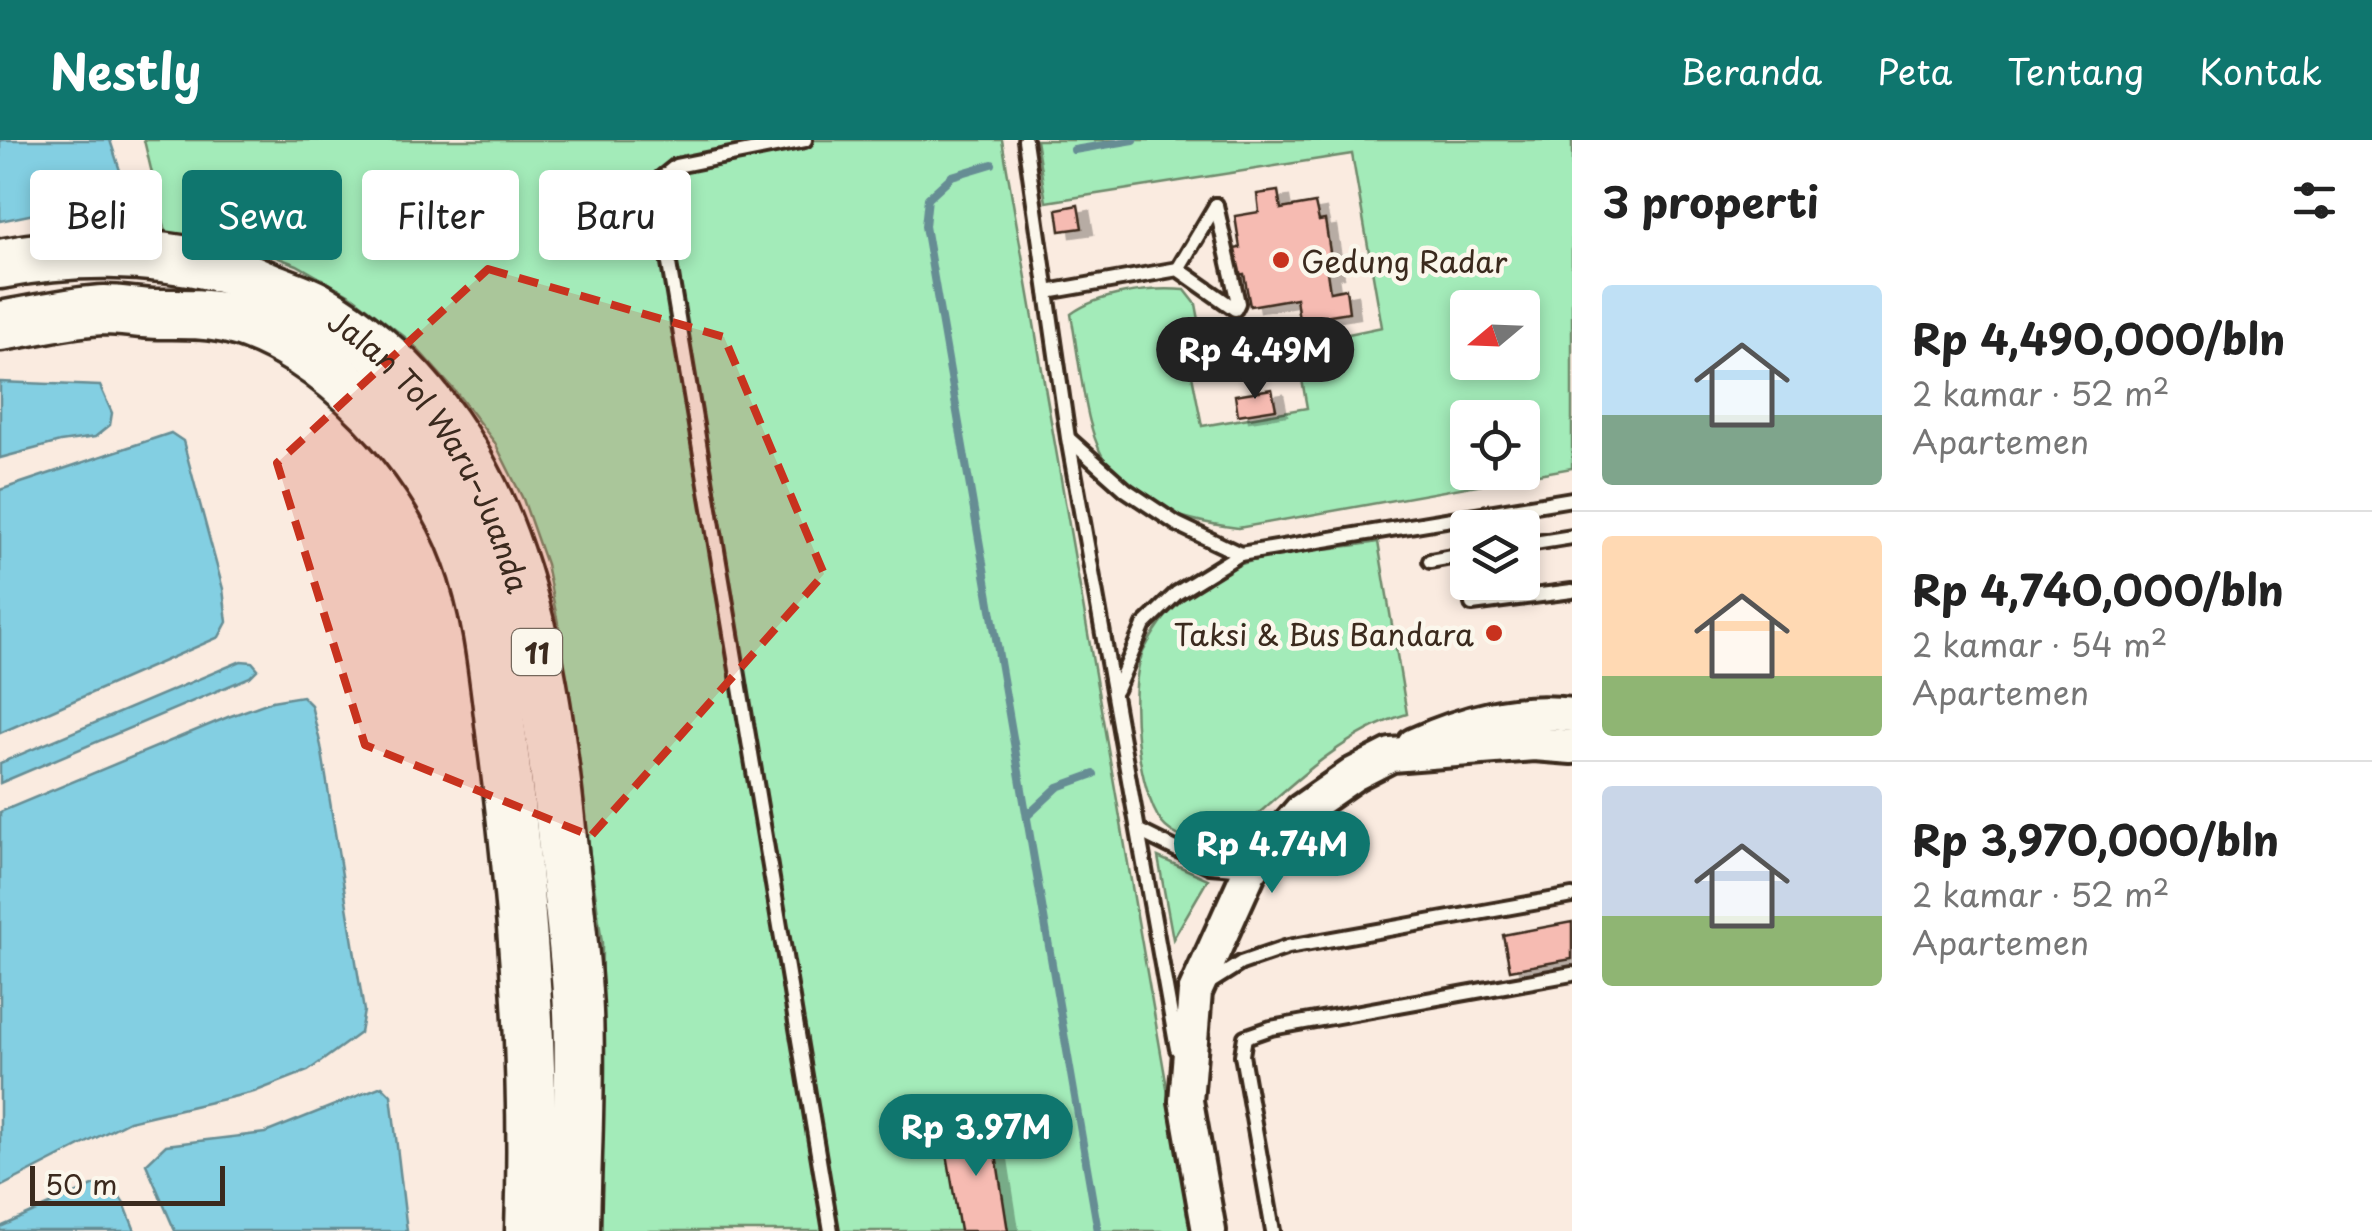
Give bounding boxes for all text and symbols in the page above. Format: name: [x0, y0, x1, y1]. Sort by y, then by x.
text: Nestly: [50, 34, 201, 106]
text: Beranda: [1680, 44, 1822, 97]
text: Peta: [1877, 44, 1952, 97]
text: Tentang: [2007, 44, 2144, 97]
text: Kontak: [2199, 44, 2322, 97]
text: 3 properti: [1602, 169, 1819, 232]
chip: Beli: [30, 170, 162, 260]
chip: Sewa: [182, 170, 342, 260]
chip: Filter: [362, 170, 519, 260]
chip: Baru: [539, 170, 691, 260]
icon: filters: [2287, 173, 2342, 228]
place label: Gedung Radar: [1301, 238, 1508, 283]
marker: Gedung Radar: [1270, 249, 1292, 271]
north arrow: [1450, 290, 1540, 380]
map controls: [1450, 290, 1540, 600]
street label: Jalan Tol Waru–Juanda: [320, 297, 543, 599]
text: Rp 4,490,000/bln: [1912, 306, 2285, 369]
pin: Rp 4.49M: [1152, 317, 1358, 402]
text: Rp 4.49M: [1178, 325, 1332, 373]
icon: home: [1682, 325, 1802, 445]
text: 2 kamar · 52 m²: [1912, 369, 2170, 417]
button: locate: [1450, 400, 1540, 490]
text: Apartemen: [1912, 417, 2089, 465]
button: layers: [1450, 510, 1540, 600]
text: Rp 4,740,000/bln: [1912, 557, 2284, 620]
icon: home: [1682, 576, 1802, 696]
place label: Taksi & Bus Bandara: [1173, 611, 1474, 656]
text: 2 kamar · 54 m²: [1912, 620, 2167, 668]
marker: Taksi & Bus Bandara: [1483, 622, 1505, 644]
road number: 11: [512, 629, 562, 675]
text: Apartemen: [1912, 668, 2089, 716]
text: Rp 3,970,000/bln: [1912, 807, 2279, 870]
pin: Rp 4.74M: [1169, 811, 1375, 896]
text: Rp 4.74M: [1196, 819, 1348, 867]
icon: home: [1682, 826, 1802, 946]
text: 2 kamar · 52 m²: [1912, 870, 2170, 918]
text: Apartemen: [1912, 918, 2089, 966]
pin: Rp 3.97M: [873, 1094, 1079, 1179]
text: Rp 3.97M: [901, 1102, 1051, 1150]
scale bar: [30, 1161, 225, 1206]
text: 50 m: [45, 1162, 118, 1205]

